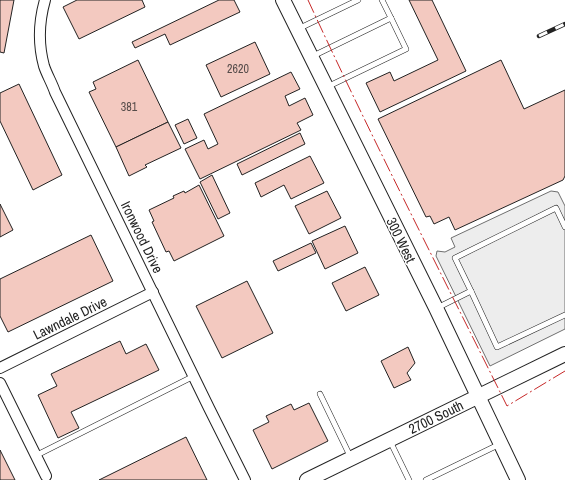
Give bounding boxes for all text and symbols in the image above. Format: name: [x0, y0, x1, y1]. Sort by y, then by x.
house number: 2620: [227, 61, 249, 77]
house number: 381: [121, 99, 138, 115]
street label: Ironwood Drive: [117, 198, 167, 276]
street label: 300 West: [382, 214, 420, 266]
street label: Lawndale Drive: [30, 292, 110, 344]
street label: 2700 South: [406, 396, 466, 438]

